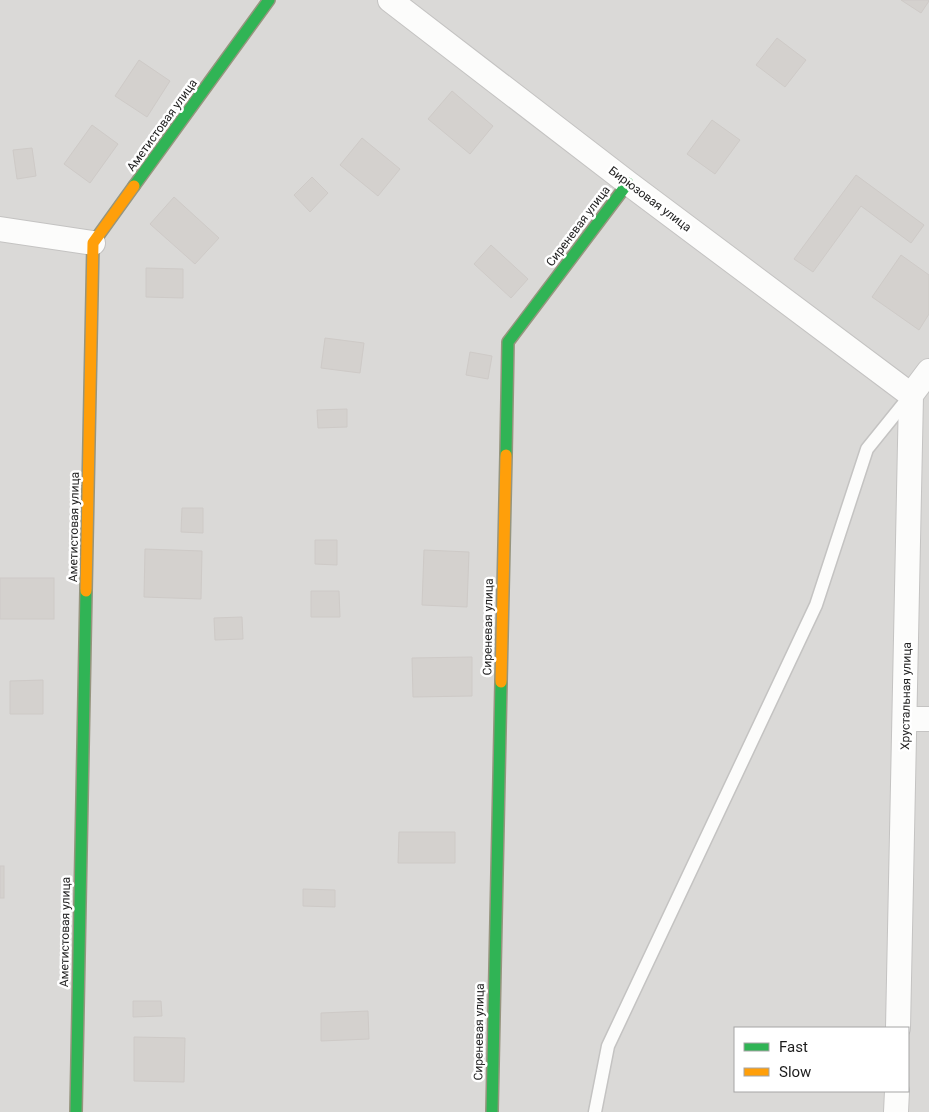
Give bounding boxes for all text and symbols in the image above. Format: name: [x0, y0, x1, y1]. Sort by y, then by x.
street label: Аметистовая улица: [124, 76, 200, 174]
street label: Бирюзовая улица: [606, 163, 694, 235]
street label: Сиреневая улица: [543, 183, 613, 269]
street label: Аметистовая улица: [66, 472, 82, 582]
street label: Сиреневая улица: [480, 578, 496, 676]
street label: Хрустальная улица: [898, 642, 914, 750]
street label: Аметистовая улица: [57, 877, 73, 987]
street label: Сиреневая улица: [471, 983, 487, 1081]
legend: [734, 1027, 909, 1092]
text: Fast: [779, 1038, 808, 1056]
text: Slow: [779, 1063, 811, 1081]

